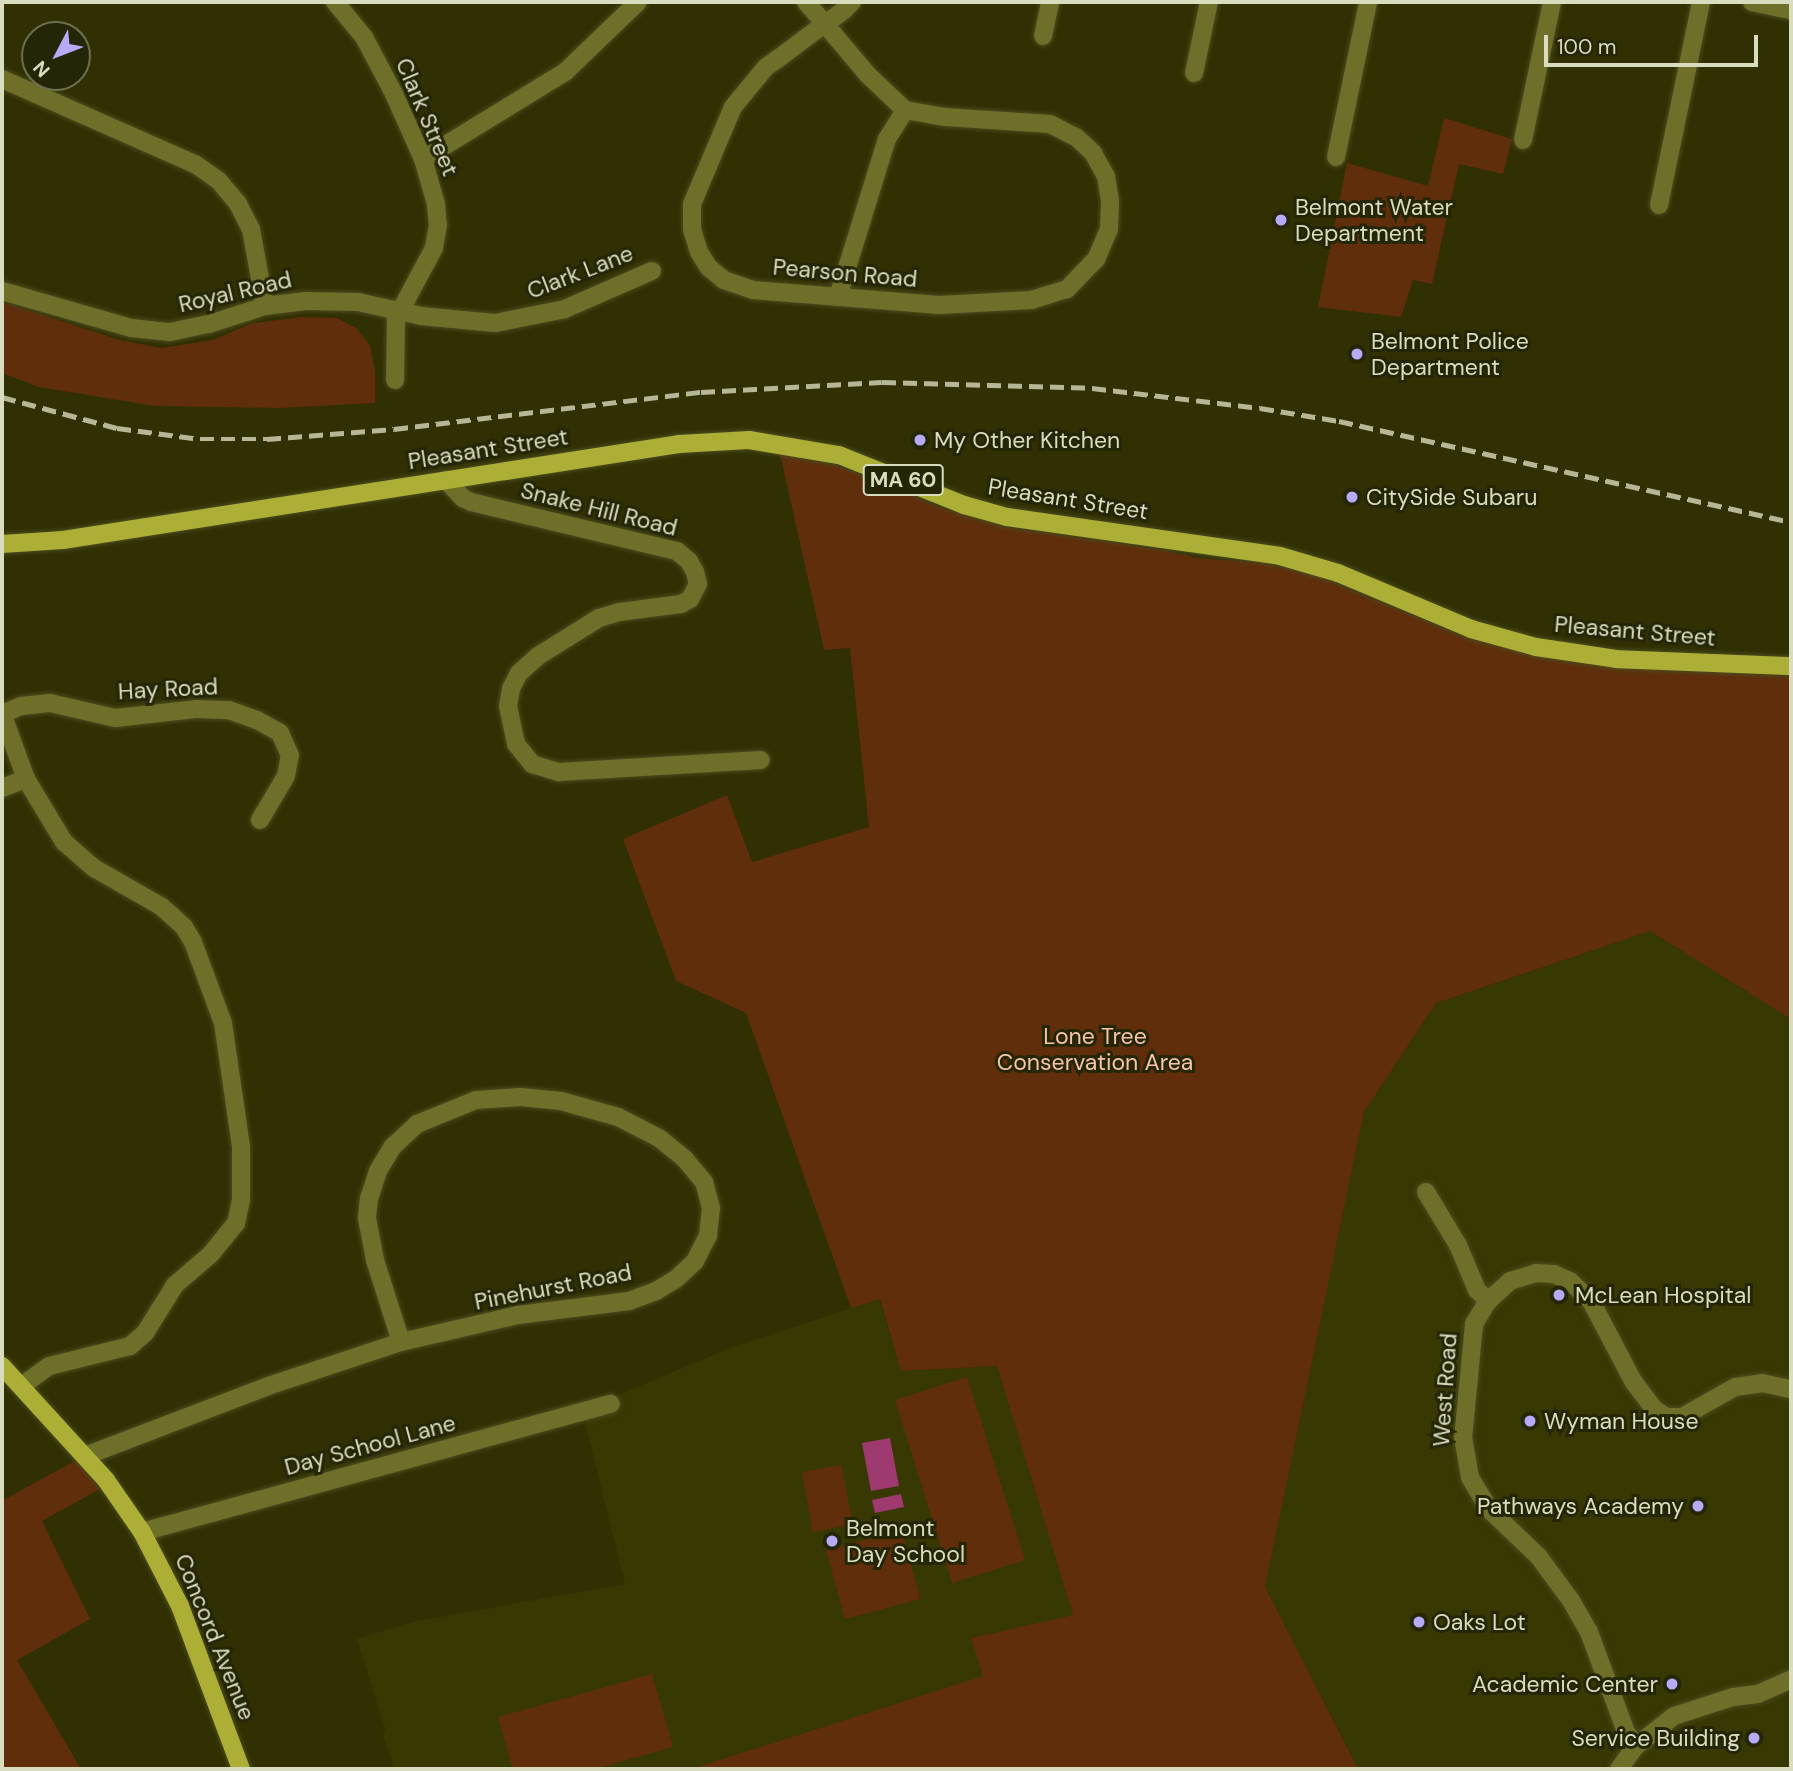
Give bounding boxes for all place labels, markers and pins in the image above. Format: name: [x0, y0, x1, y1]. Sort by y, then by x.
place label: Belmont Water Department: [1295, 193, 1453, 247]
marker: Belmont Water Department: [1273, 212, 1289, 228]
place label: Belmont Police Department: [1371, 327, 1529, 381]
marker: Belmont Police Department: [1349, 346, 1365, 362]
place label: My Other Kitchen: [934, 426, 1120, 454]
marker: My Other Kitchen: [912, 432, 928, 448]
place label: CitySide Subaru: [1366, 483, 1537, 511]
marker: CitySide Subaru: [1344, 489, 1360, 505]
place label: McLean Hospital: [1575, 1281, 1751, 1309]
marker: McLean Hospital: [1549, 1285, 1569, 1305]
place label: Wyman House: [1544, 1407, 1698, 1435]
marker: Wyman House: [1522, 1413, 1538, 1429]
place label: Pathways Academy: [1477, 1492, 1684, 1520]
marker: Pathways Academy: [1690, 1498, 1706, 1514]
place label: Belmont Day School: [846, 1514, 965, 1568]
marker: Belmont Day School: [824, 1533, 840, 1549]
place label: Oaks Lot: [1433, 1608, 1526, 1636]
marker: Oaks Lot: [1411, 1614, 1427, 1630]
place label: Academic Center: [1472, 1670, 1658, 1698]
marker: Academic Center: [1664, 1676, 1680, 1692]
place label: Service Building: [1571, 1724, 1740, 1752]
marker: Service Building: [1746, 1730, 1762, 1746]

